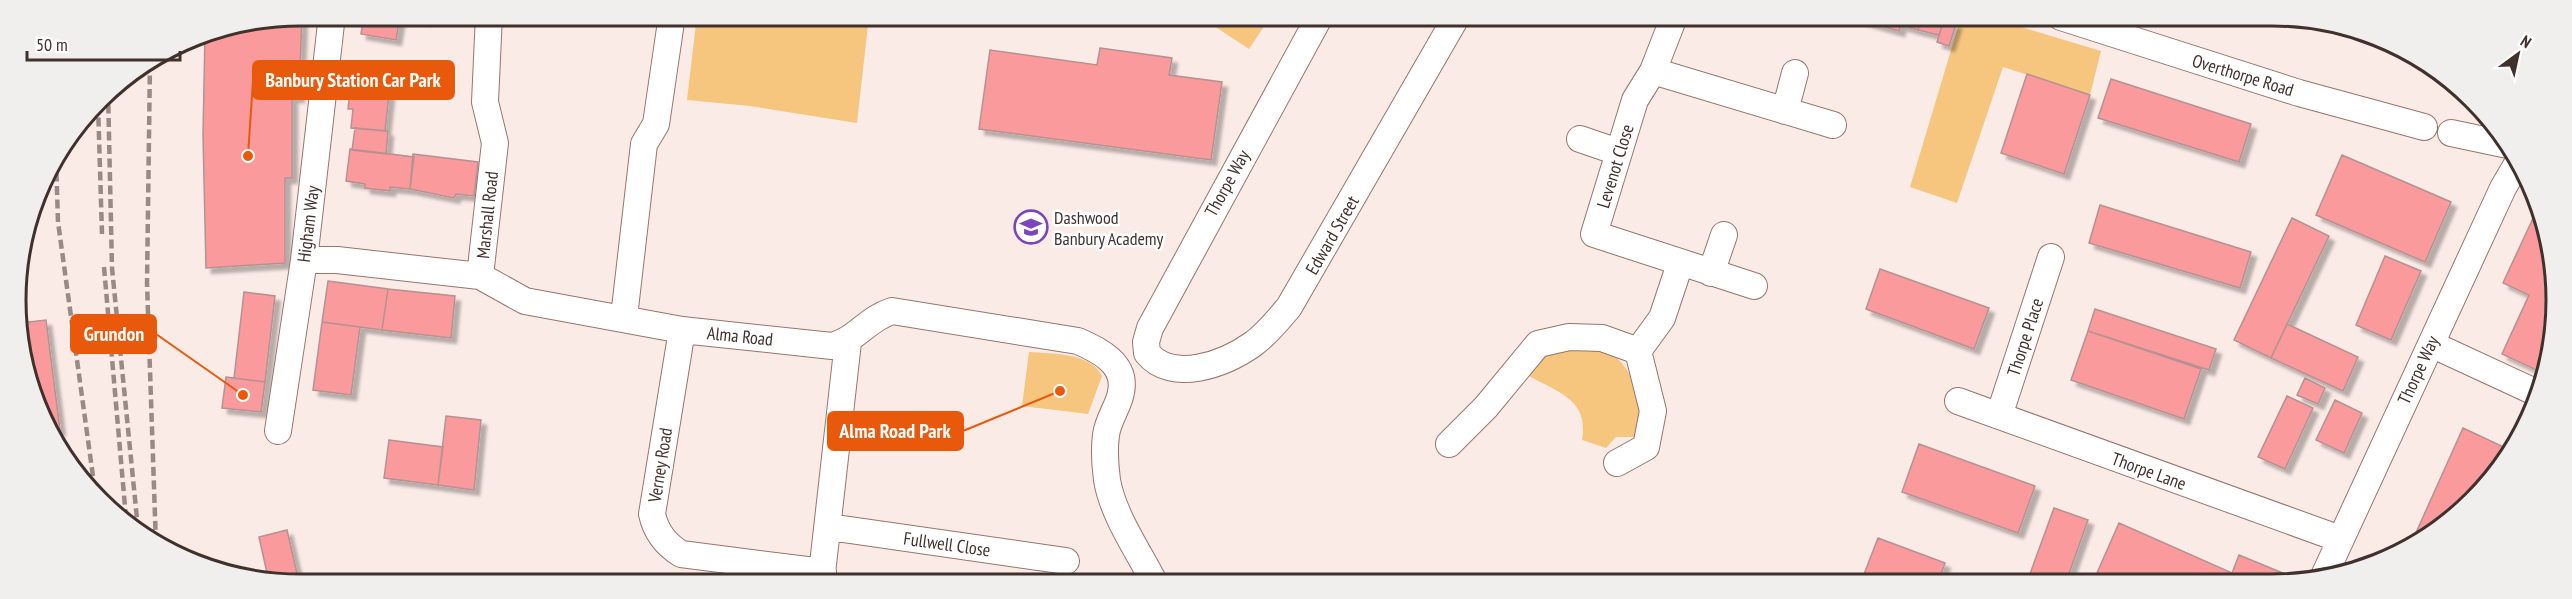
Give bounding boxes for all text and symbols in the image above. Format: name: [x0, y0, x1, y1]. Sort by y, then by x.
scale bar: [27, 24, 180, 62]
north arrow: [2488, 24, 2548, 84]
text: N: [2517, 31, 2535, 52]
text: 50 m: [36, 33, 68, 56]
street label: Overthorpe Road: [2190, 49, 2296, 101]
callout: Banbury Station Car Park: [253, 61, 454, 99]
text: Banbury Station Car Park: [265, 67, 442, 93]
street label: Levenot Close: [1591, 121, 1639, 211]
street label: Thorpe Way: [1199, 145, 1255, 220]
street label: Marshall Road: [471, 170, 503, 260]
street label: Higham Way: [292, 184, 324, 264]
street label: Edward Street: [1300, 191, 1364, 278]
place label: Dashwood Banbury Academy: [1054, 206, 1164, 250]
school or university icon: Dashwood Banbury Academy: [1013, 209, 1049, 245]
street label: Thorpe Place: [2002, 295, 2048, 379]
callout: Grundon: [71, 315, 156, 353]
text: Grundon: [84, 321, 144, 347]
street label: Alma Road: [706, 321, 774, 351]
street label: Thorpe Way: [2392, 332, 2444, 408]
callout: Alma Road Park: [828, 412, 963, 450]
text: Alma Road Park: [838, 418, 951, 444]
street label: Verney Road: [643, 426, 677, 505]
street label: Thorpe Lane: [2109, 447, 2189, 495]
street label: Fullwell Close: [902, 527, 992, 561]

